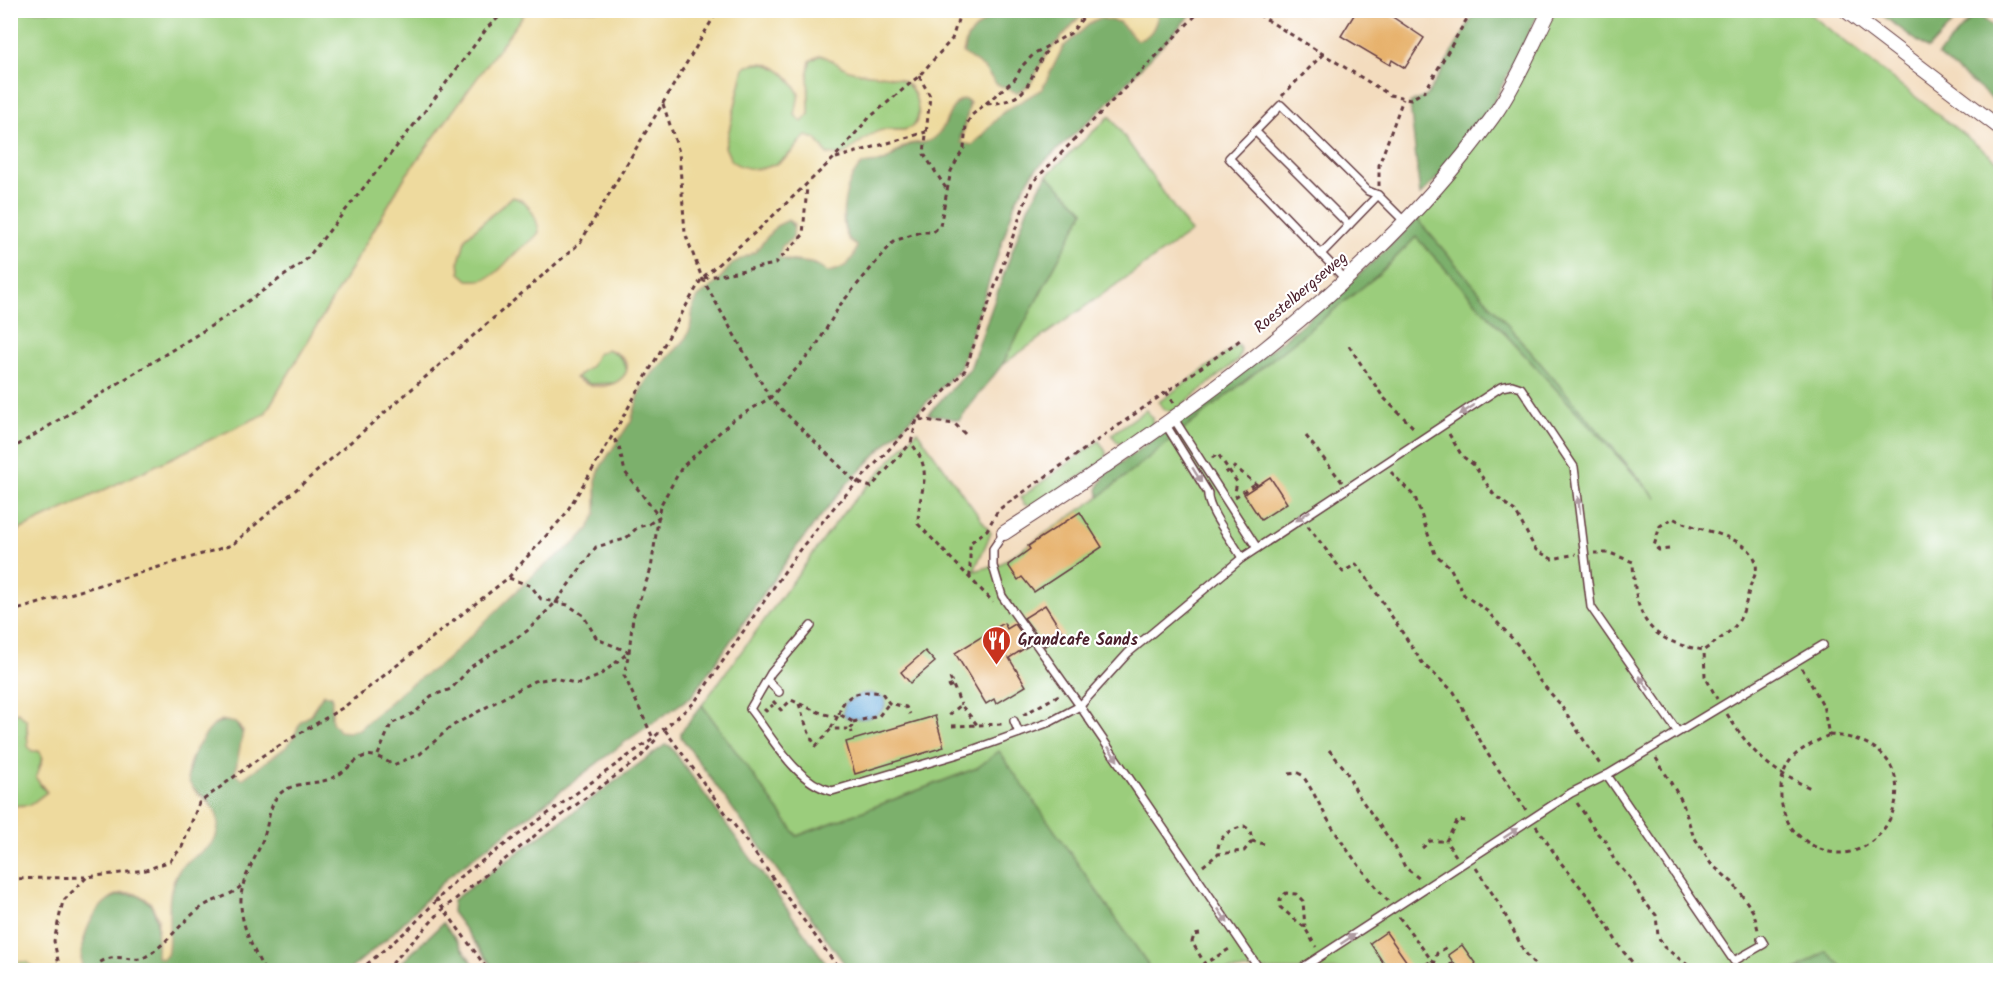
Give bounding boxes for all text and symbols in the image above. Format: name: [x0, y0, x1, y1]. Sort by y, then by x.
street label: Roestelbergseweg: [1249, 246, 1353, 340]
one-way arrow: [1459, 404, 1475, 415]
one-way arrow: [1191, 467, 1202, 483]
one-way arrow: [1574, 495, 1584, 514]
one-way arrow: [1296, 510, 1312, 522]
restaurant icon: Grandcafe Sands: [981, 624, 1013, 666]
place label: Grandcafe Sands: [1018, 628, 1138, 653]
one-way arrow: [1638, 675, 1650, 691]
one-way arrow: [1107, 746, 1119, 762]
one-way arrow: [1503, 827, 1519, 838]
one-way arrow: [1217, 907, 1229, 923]
one-way arrow: [1340, 934, 1356, 945]

